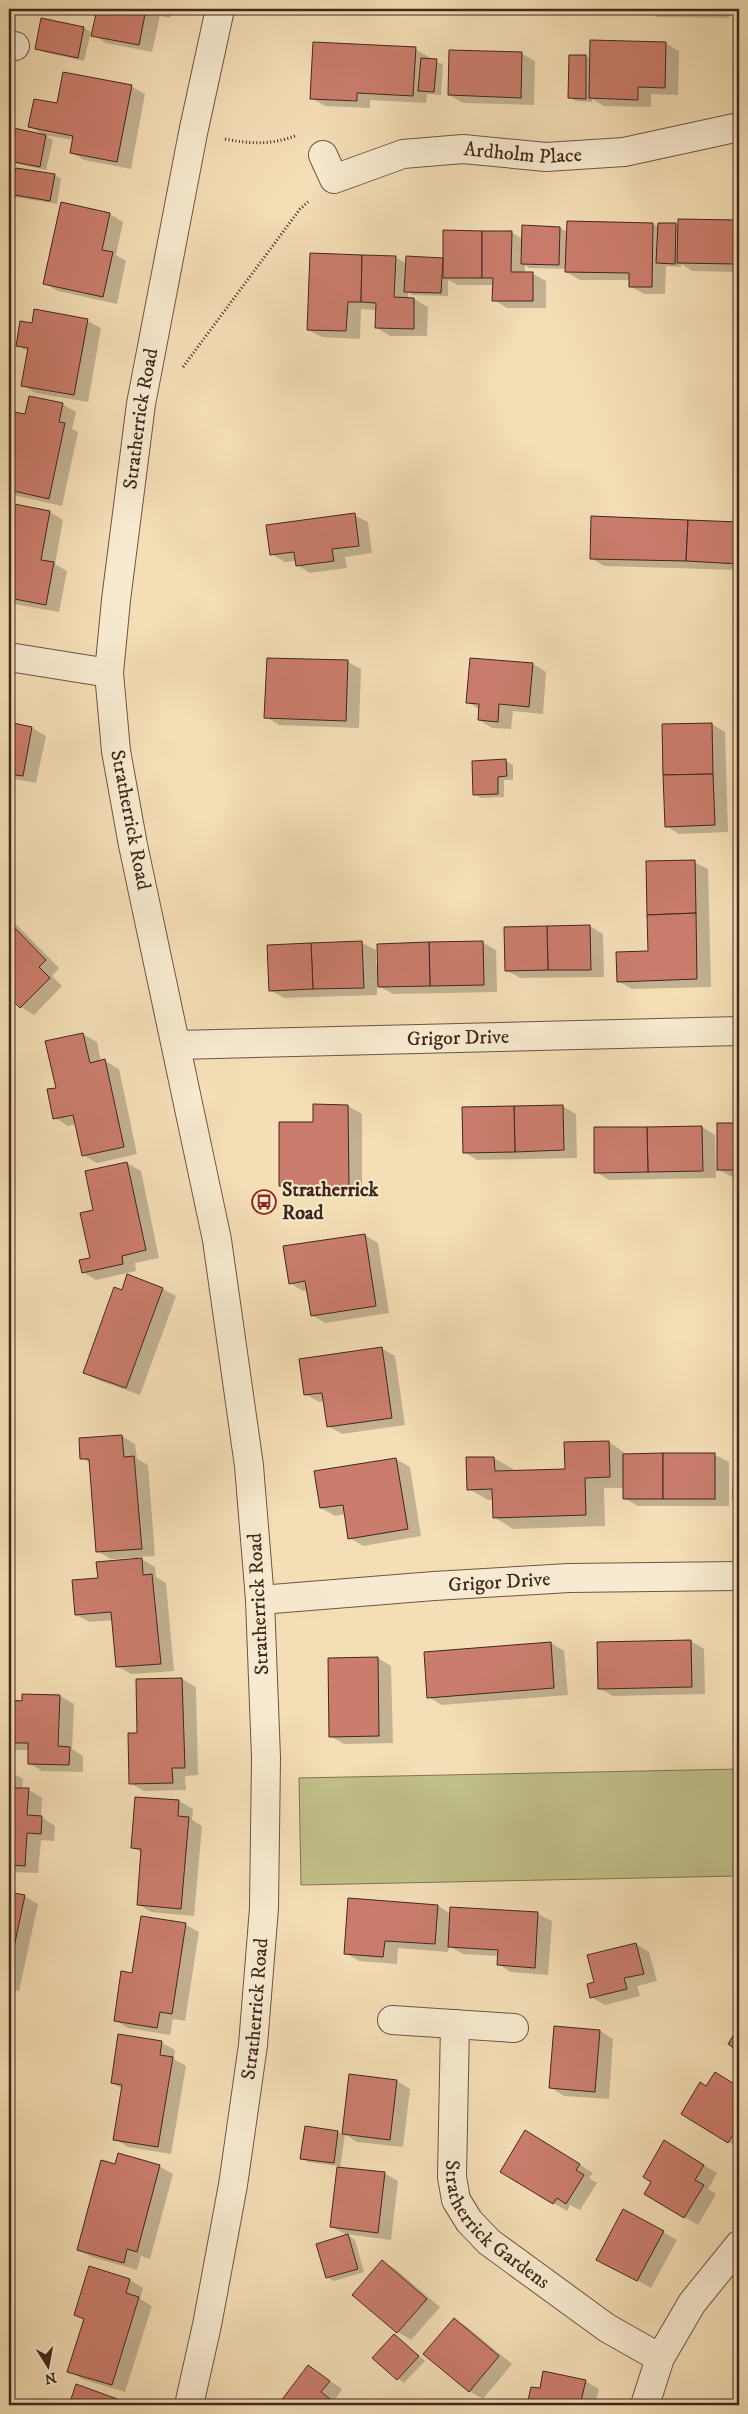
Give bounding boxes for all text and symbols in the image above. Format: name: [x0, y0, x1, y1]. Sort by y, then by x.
street label: Ardholm Place: [463, 137, 583, 170]
street label: Stratherrick Road: [118, 346, 164, 491]
street label: Stratherrick Road: [104, 748, 156, 892]
street label: Grigor Drive: [406, 1024, 509, 1052]
place label: Stratherrick Road: [282, 1178, 380, 1226]
bus stop icon: Stratherrick Road: [251, 1189, 277, 1215]
street label: Stratherrick Road: [243, 1532, 275, 1676]
street label: Grigor Drive: [448, 1567, 551, 1598]
street label: Stratherrick Road: [236, 1937, 274, 2081]
street label: Stratherrick Gardens: [440, 2160, 555, 2295]
north arrow: [22, 2342, 72, 2392]
text: N: [42, 2368, 58, 2388]

